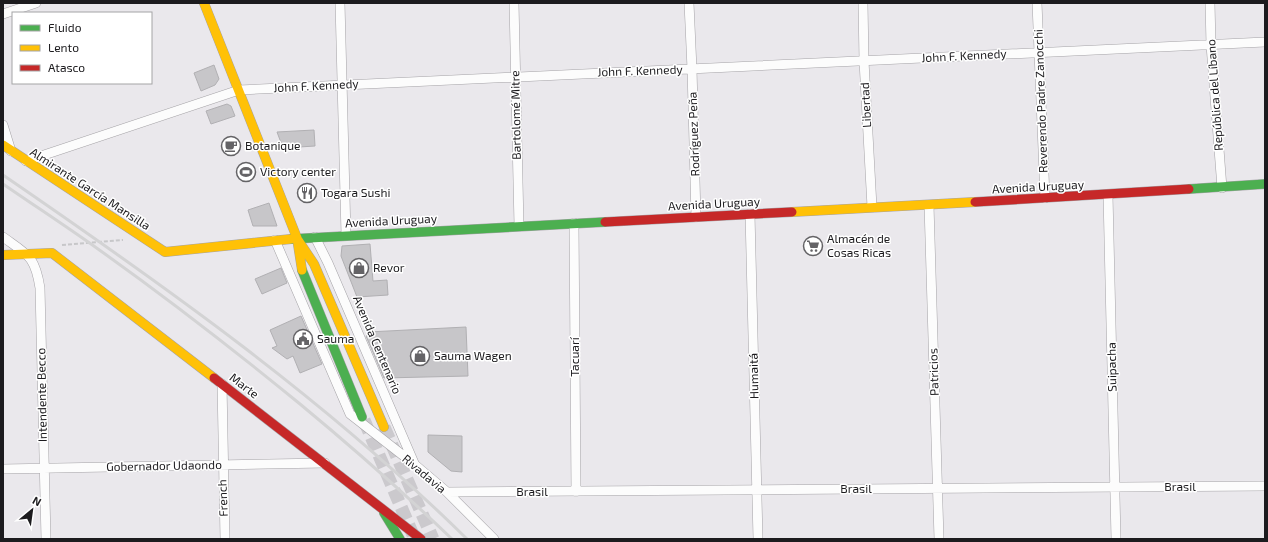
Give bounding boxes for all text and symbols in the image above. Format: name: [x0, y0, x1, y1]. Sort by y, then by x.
legend: [12, 12, 152, 84]
text: Fluido: [48, 20, 82, 34]
street label: Reverendo Padre Zanocchi: [1030, 29, 1050, 173]
street label: República del Líbano: [1203, 39, 1225, 151]
text: Lento: [48, 40, 79, 54]
street label: John F. Kennedy: [921, 46, 1008, 64]
text: Atasco: [48, 60, 85, 74]
street label: John F. Kennedy: [597, 61, 684, 78]
street label: Bartolomé Mitre: [507, 70, 523, 160]
street label: John F. Kennedy: [273, 76, 360, 94]
street label: Libertad: [857, 82, 873, 128]
street label: Rodríguez Peña: [685, 91, 701, 177]
cafe icon: Botanique: [220, 135, 242, 157]
place label: Botanique: [245, 138, 300, 152]
street label: Almirante García Mansilla: [28, 144, 153, 232]
sports icon: Victory center: [235, 161, 257, 183]
place label: Victory center: [260, 164, 336, 178]
street label: Avenida Uruguay: [992, 177, 1085, 195]
restaurant icon: Togara Sushi: [296, 182, 318, 204]
place label: Togara Sushi: [321, 185, 390, 199]
street label: Avenida Uruguay: [668, 194, 761, 212]
street label: Avenida Uruguay: [345, 211, 438, 229]
place label: Almacén de Cosas Ricas: [827, 231, 891, 259]
supermarket icon: Almacén de Cosas Ricas: [802, 235, 824, 257]
shop icon: Revor: [348, 257, 370, 279]
place label: Revor: [373, 260, 405, 274]
street label: Avenida Centenario: [351, 293, 405, 396]
public building icon: Sauma: [292, 328, 314, 350]
place label: Sauma: [317, 331, 354, 345]
street label: Tacuarí: [567, 336, 581, 377]
street label: Suipacha: [1104, 342, 1118, 392]
shop icon: Sauma Wagen: [409, 345, 431, 367]
street label: Intendente Becco: [33, 348, 49, 442]
place label: Sauma Wagen: [434, 348, 512, 362]
street label: Patricios: [925, 348, 941, 396]
street label: Humaitá: [746, 353, 760, 399]
street label: Marte: [227, 370, 262, 401]
street label: Rivadavia: [400, 451, 449, 496]
street label: Gobernador Udaondo: [106, 457, 222, 473]
street label: French: [214, 479, 230, 517]
street label: Brasil: [1164, 479, 1196, 493]
street label: Brasil: [840, 481, 872, 495]
street label: Brasil: [516, 484, 548, 498]
north arrow: [12, 490, 52, 530]
text: N: [30, 493, 44, 508]

